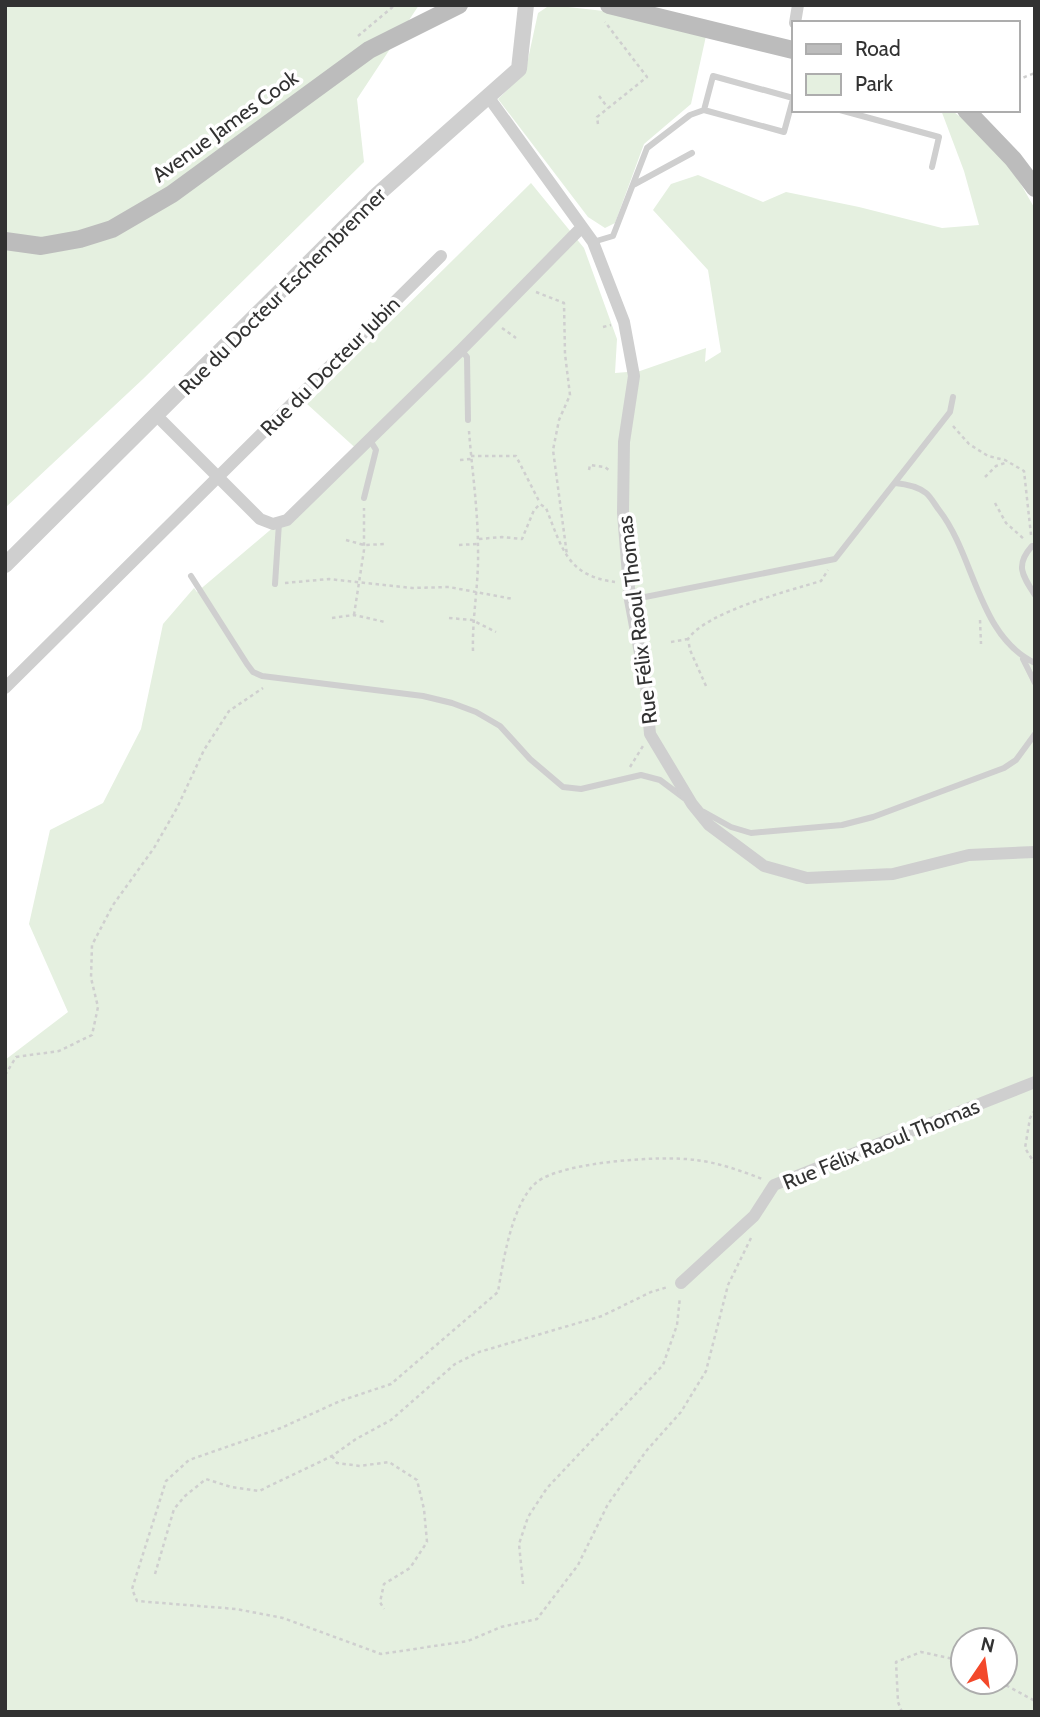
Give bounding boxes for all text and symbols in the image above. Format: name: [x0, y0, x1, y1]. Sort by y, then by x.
legend: [792, 21, 1019, 112]
text: Road: [855, 36, 901, 61]
street label: Avenue James Cook: [147, 64, 303, 187]
text: Park: [855, 71, 893, 96]
street label: Rue du Docteur Eschembrenner: [173, 182, 391, 400]
street label: Rue du Docteur Jubin: [255, 291, 405, 441]
street label: Rue Félix Raoul Thomas: [612, 514, 662, 726]
street label: Rue Félix Raoul Thomas: [779, 1093, 983, 1195]
north arrow: [949, 1626, 1019, 1696]
text: N: [979, 1632, 997, 1658]

